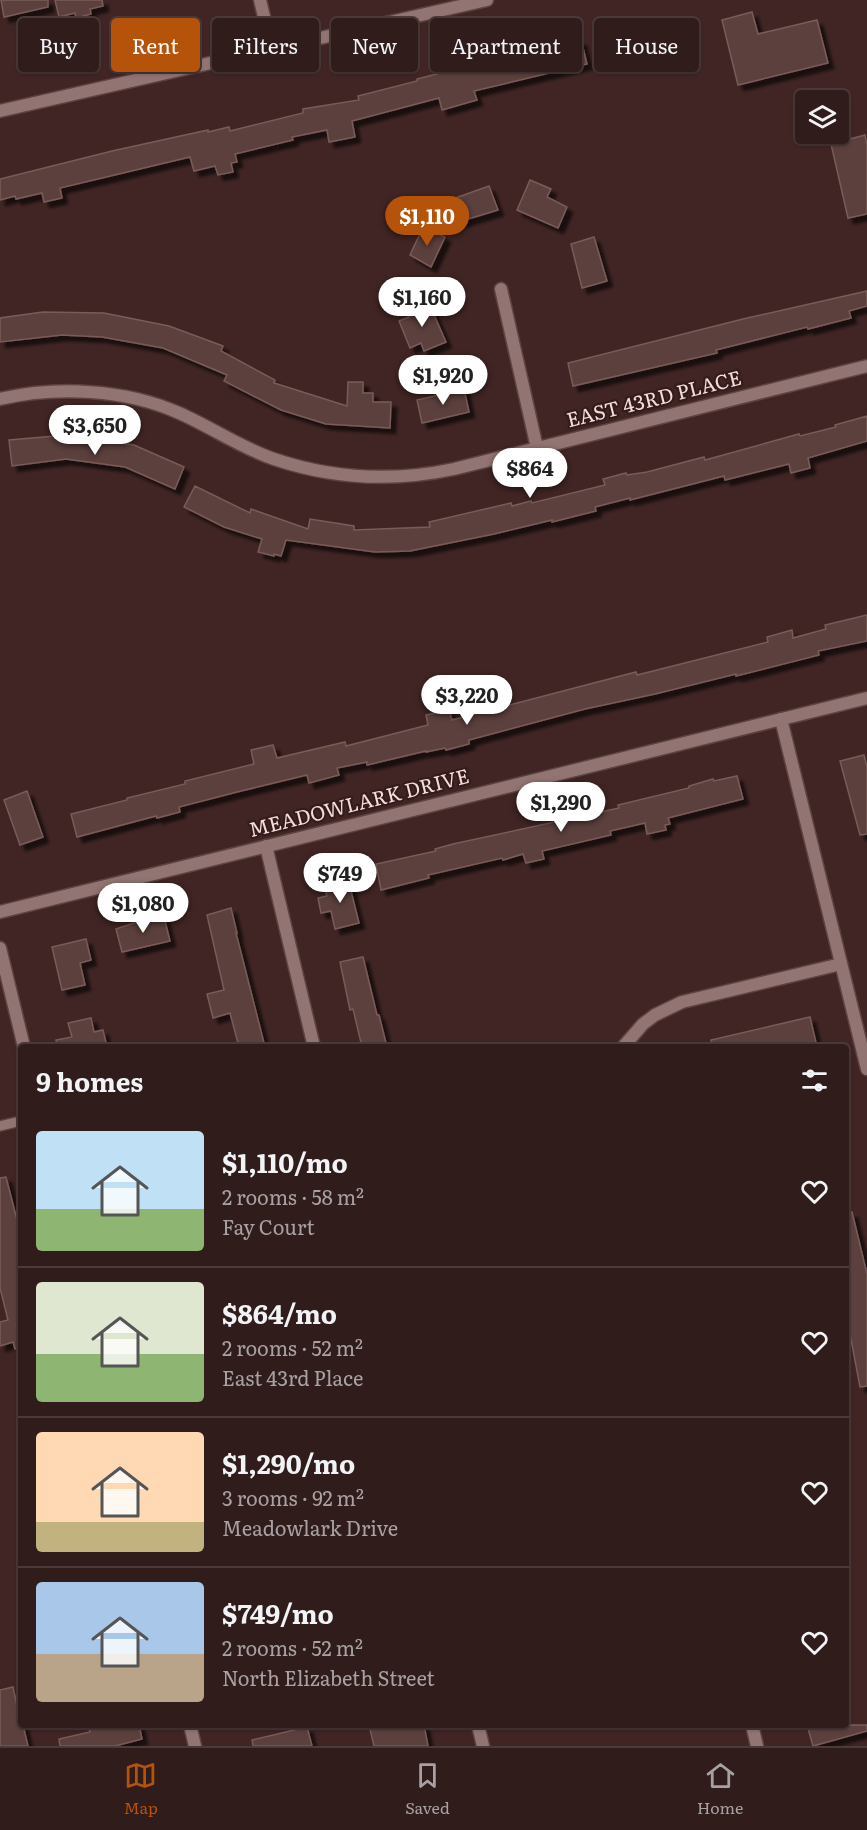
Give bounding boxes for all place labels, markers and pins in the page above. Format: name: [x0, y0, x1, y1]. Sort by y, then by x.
pin: $1,110: [378, 196, 476, 247]
pin: $1,160: [373, 277, 471, 328]
pin: $1,920: [394, 355, 492, 406]
pin: $3,650: [46, 405, 144, 456]
pin: $864: [494, 448, 566, 499]
pin: $3,220: [418, 675, 516, 726]
pin: $1,290: [512, 782, 610, 833]
pin: $749: [304, 853, 376, 904]
pin: $1,080: [94, 883, 192, 934]

